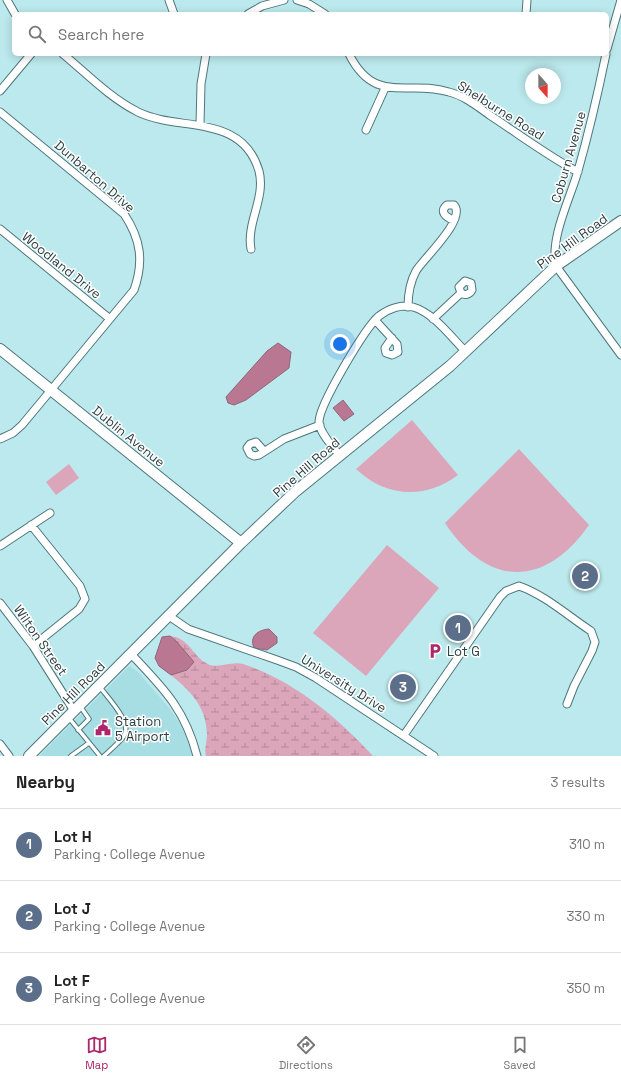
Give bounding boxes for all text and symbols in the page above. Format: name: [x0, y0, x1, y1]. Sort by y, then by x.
search box: [12, 12, 609, 56]
icon: search: [26, 23, 48, 45]
text: Search here: [58, 25, 144, 44]
north arrow: [525, 68, 561, 104]
street label: Shelburne Road: [454, 77, 547, 144]
street label: Coburn Avenue: [547, 109, 590, 205]
street label: Dunbarton Drive: [51, 137, 139, 216]
street label: Pine Hill Road: [534, 210, 611, 273]
street label: Woodland Drive: [19, 228, 105, 303]
your location: [330, 334, 350, 354]
street label: Dublin Avenue: [89, 402, 168, 471]
street label: Pine Hill Road: [269, 434, 343, 501]
pin: 2: [572, 561, 598, 591]
street label: Wilton Street: [10, 602, 71, 679]
pin: 1: [445, 613, 471, 643]
parking icon: Lot G: [426, 642, 444, 660]
place label: Lot G: [447, 643, 480, 660]
street label: University Drive: [298, 650, 390, 716]
street label: Pine Hill Road: [38, 658, 109, 729]
pin: 3: [390, 672, 416, 702]
place label: Station 5 Airport: [115, 713, 170, 745]
public building icon: Station 5 Airport: [94, 719, 112, 737]
text: Nearby: [16, 771, 75, 793]
text: 3 results: [551, 774, 605, 791]
text: Lot H: [54, 827, 92, 846]
text: 1: [26, 836, 32, 853]
text: 310 m: [569, 836, 605, 853]
text: Parking · College Avenue: [54, 846, 205, 863]
text: Lot J: [54, 899, 91, 918]
text: 2: [25, 908, 33, 925]
text: 330 m: [566, 908, 605, 925]
text: Parking · College Avenue: [54, 918, 205, 935]
text: Lot F: [54, 971, 90, 990]
text: 3: [25, 980, 33, 997]
text: 350 m: [567, 980, 605, 997]
text: Parking · College Avenue: [54, 990, 205, 1007]
tab: Map: [85, 1034, 108, 1072]
tab: Directions: [279, 1034, 333, 1072]
tab: Saved: [504, 1034, 536, 1072]

